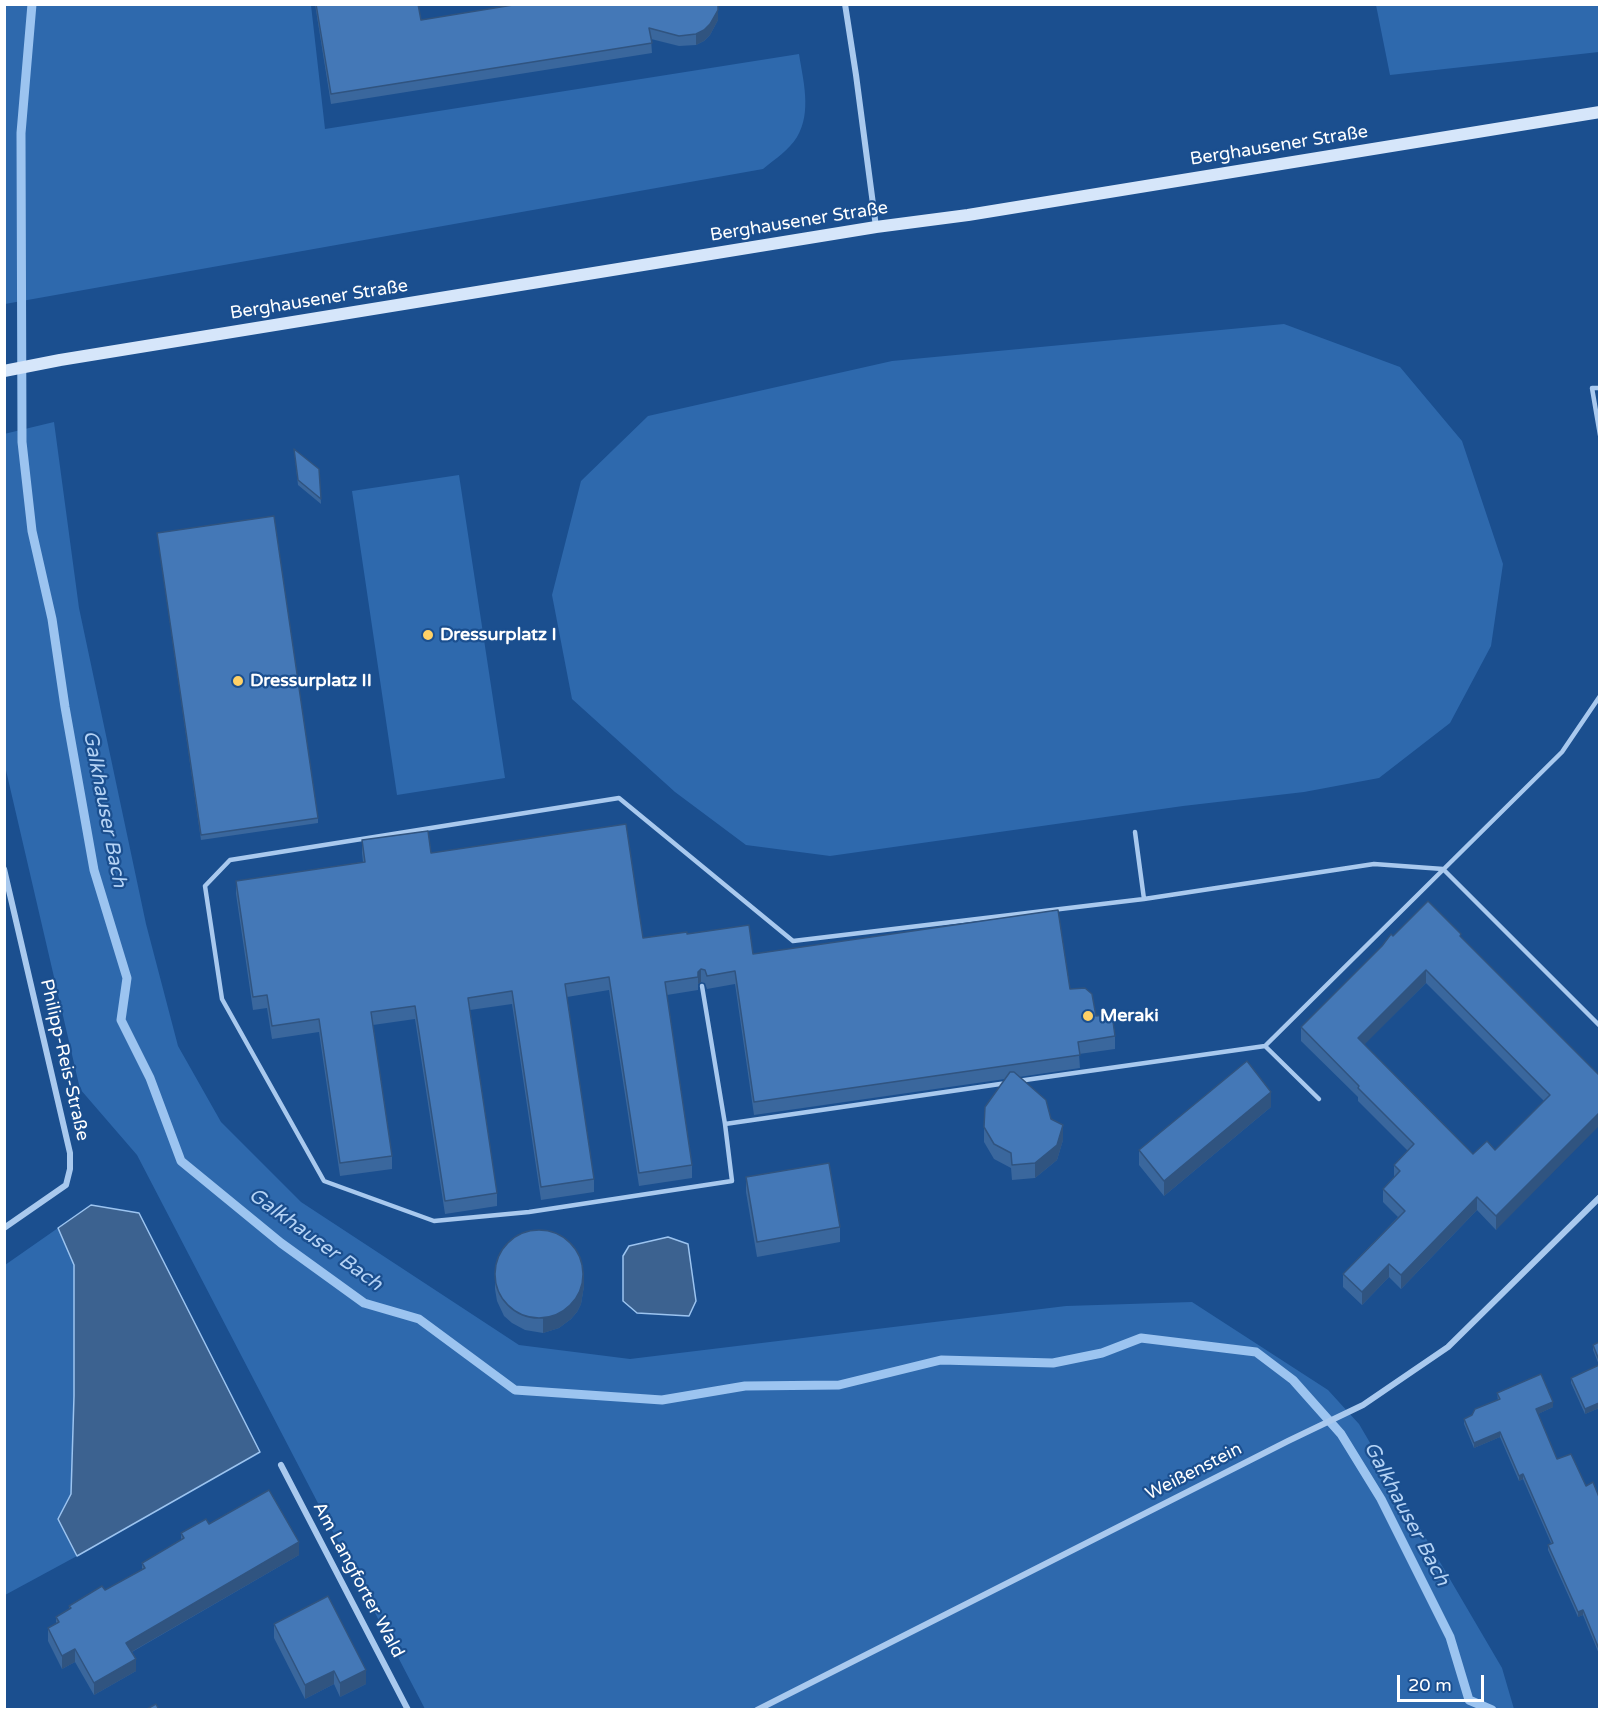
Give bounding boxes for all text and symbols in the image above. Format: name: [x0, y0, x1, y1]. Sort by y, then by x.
street label: Berghausener Straße: [1189, 121, 1369, 171]
street label: Berghausener Straße: [709, 197, 889, 247]
street label: Berghausener Straße: [229, 275, 409, 325]
place label: Dressurplatz I: [440, 624, 557, 646]
marker: Dressurplatz I: [421, 628, 435, 642]
place label: Dressurplatz II: [250, 670, 372, 692]
marker: Dressurplatz II: [231, 674, 245, 688]
water label: Galkhauser Bach: [77, 728, 131, 890]
street label: Philipp-Reis-Straße: [35, 977, 93, 1143]
place label: Meraki: [1100, 1005, 1159, 1027]
marker: Meraki: [1081, 1009, 1095, 1023]
water label: Galkhauser Bach: [243, 1183, 387, 1297]
water label: Galkhauser Bach: [1358, 1438, 1454, 1590]
street label: Weißenstein: [1142, 1439, 1246, 1505]
street label: Am Langforter Wald: [308, 1498, 408, 1662]
scale bar: [1400, 1663, 1487, 1701]
text: 20 m: [1408, 1674, 1452, 1696]

